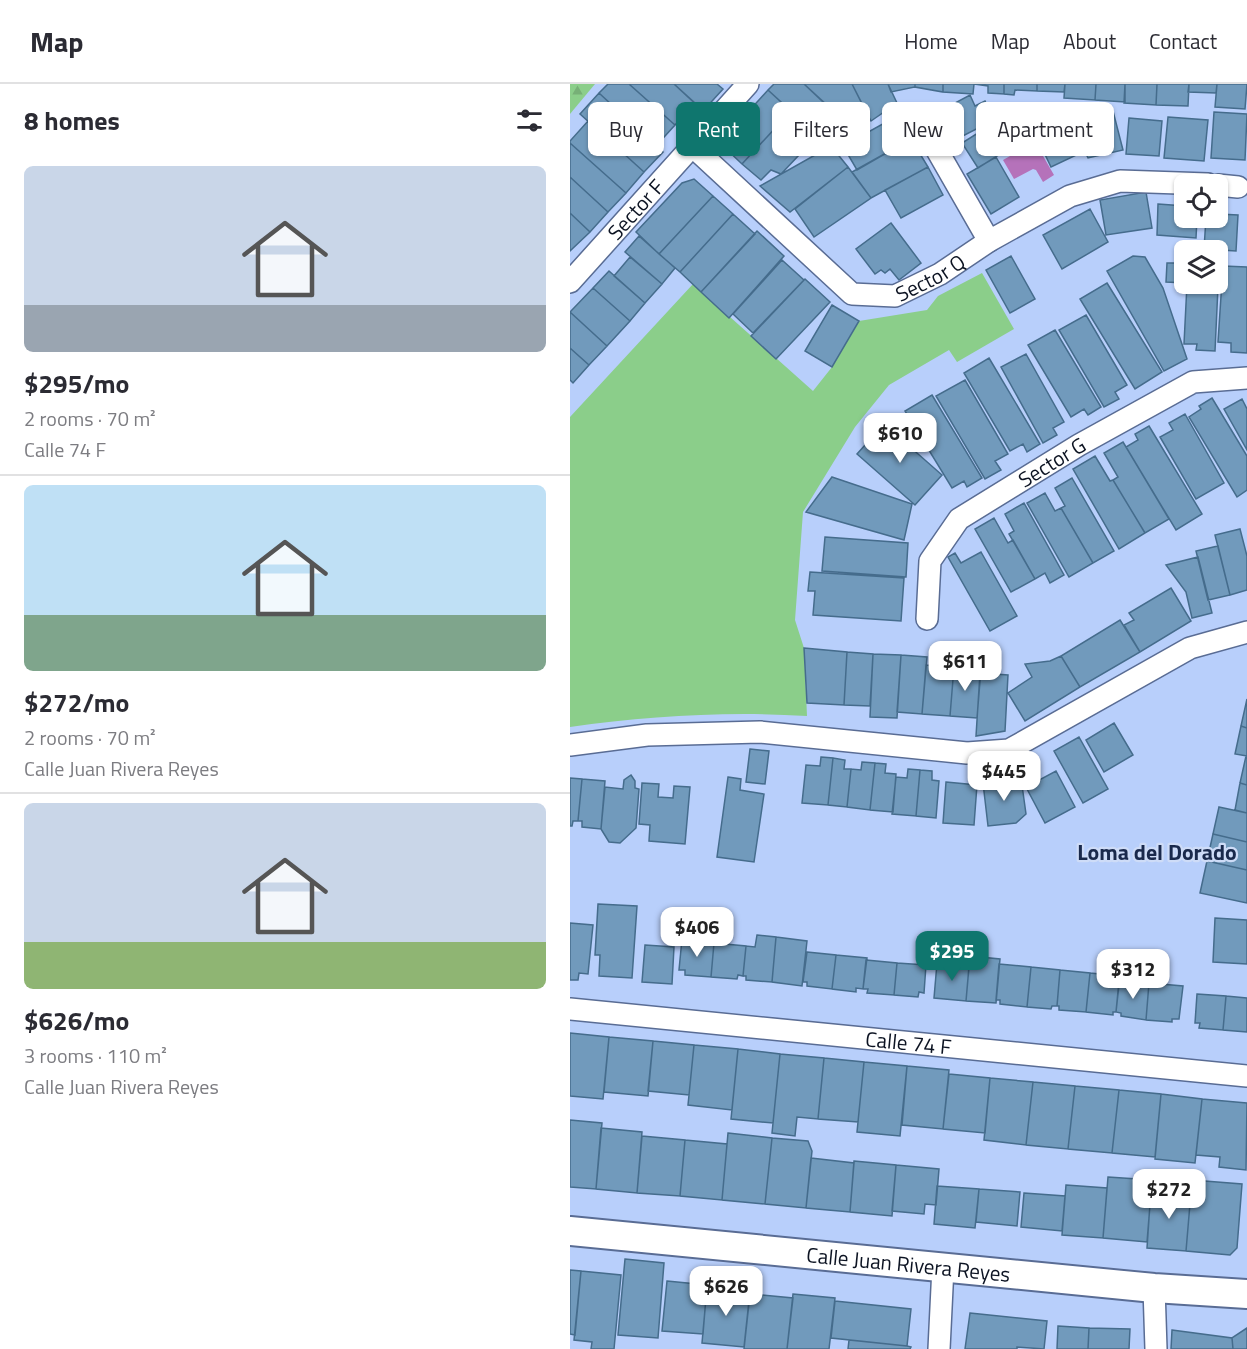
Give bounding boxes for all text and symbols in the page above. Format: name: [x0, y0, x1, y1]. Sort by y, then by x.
text: Map: [30, 20, 84, 63]
text: Home: [904, 25, 958, 57]
text: Map: [991, 25, 1030, 57]
text: About: [1063, 25, 1116, 57]
text: Contact: [1149, 25, 1217, 57]
text: 8 homes: [24, 101, 120, 140]
chip: Buy: [588, 102, 664, 156]
chip: Rent: [676, 102, 760, 156]
chip: Filters: [772, 102, 870, 156]
chip: New: [882, 102, 964, 156]
chip: Apartment: [976, 102, 1114, 156]
icon: filters: [513, 104, 546, 137]
street label: Sector F: [599, 171, 672, 247]
map controls: [1174, 174, 1228, 294]
button: locate: [1174, 174, 1228, 228]
icon: home: [231, 205, 339, 313]
button: layers: [1174, 240, 1228, 294]
street label: Sector Q: [890, 246, 971, 310]
text: $295/mo: [24, 364, 129, 403]
text: 2 rooms · 70 m²: [24, 403, 156, 434]
pin: $610: [864, 413, 936, 464]
text: $610: [878, 417, 922, 448]
street label: Sector G: [1012, 429, 1092, 495]
text: Calle 74 F: [24, 434, 106, 465]
icon: home: [231, 524, 339, 632]
pin: $611: [929, 641, 1001, 692]
text: $611: [943, 645, 987, 676]
text: $272/mo: [24, 683, 129, 722]
text: 2 rooms · 70 m²: [24, 722, 156, 753]
pin: $445: [968, 751, 1040, 802]
text: Calle Juan Rivera Reyes: [24, 753, 219, 784]
text: $445: [982, 755, 1026, 786]
district label: Loma del Dorado: [1077, 835, 1237, 869]
icon: home: [231, 842, 339, 950]
pin: $406: [661, 907, 733, 958]
text: $406: [675, 911, 719, 942]
pin: $295: [916, 931, 988, 982]
text: $295: [930, 935, 974, 966]
pin: $312: [1097, 949, 1169, 1000]
text: $312: [1111, 953, 1155, 984]
text: $626/mo: [24, 1001, 129, 1040]
street label: Calle 74 F: [864, 1022, 953, 1063]
text: 3 rooms · 110 m²: [24, 1040, 167, 1071]
text: Calle Juan Rivera Reyes: [24, 1071, 219, 1102]
pin: $272: [1133, 1169, 1205, 1220]
text: $272: [1147, 1173, 1191, 1204]
street label: Calle Juan Rivera Reyes: [805, 1238, 1012, 1290]
pin: $626: [690, 1266, 762, 1317]
text: $626: [704, 1270, 748, 1301]

